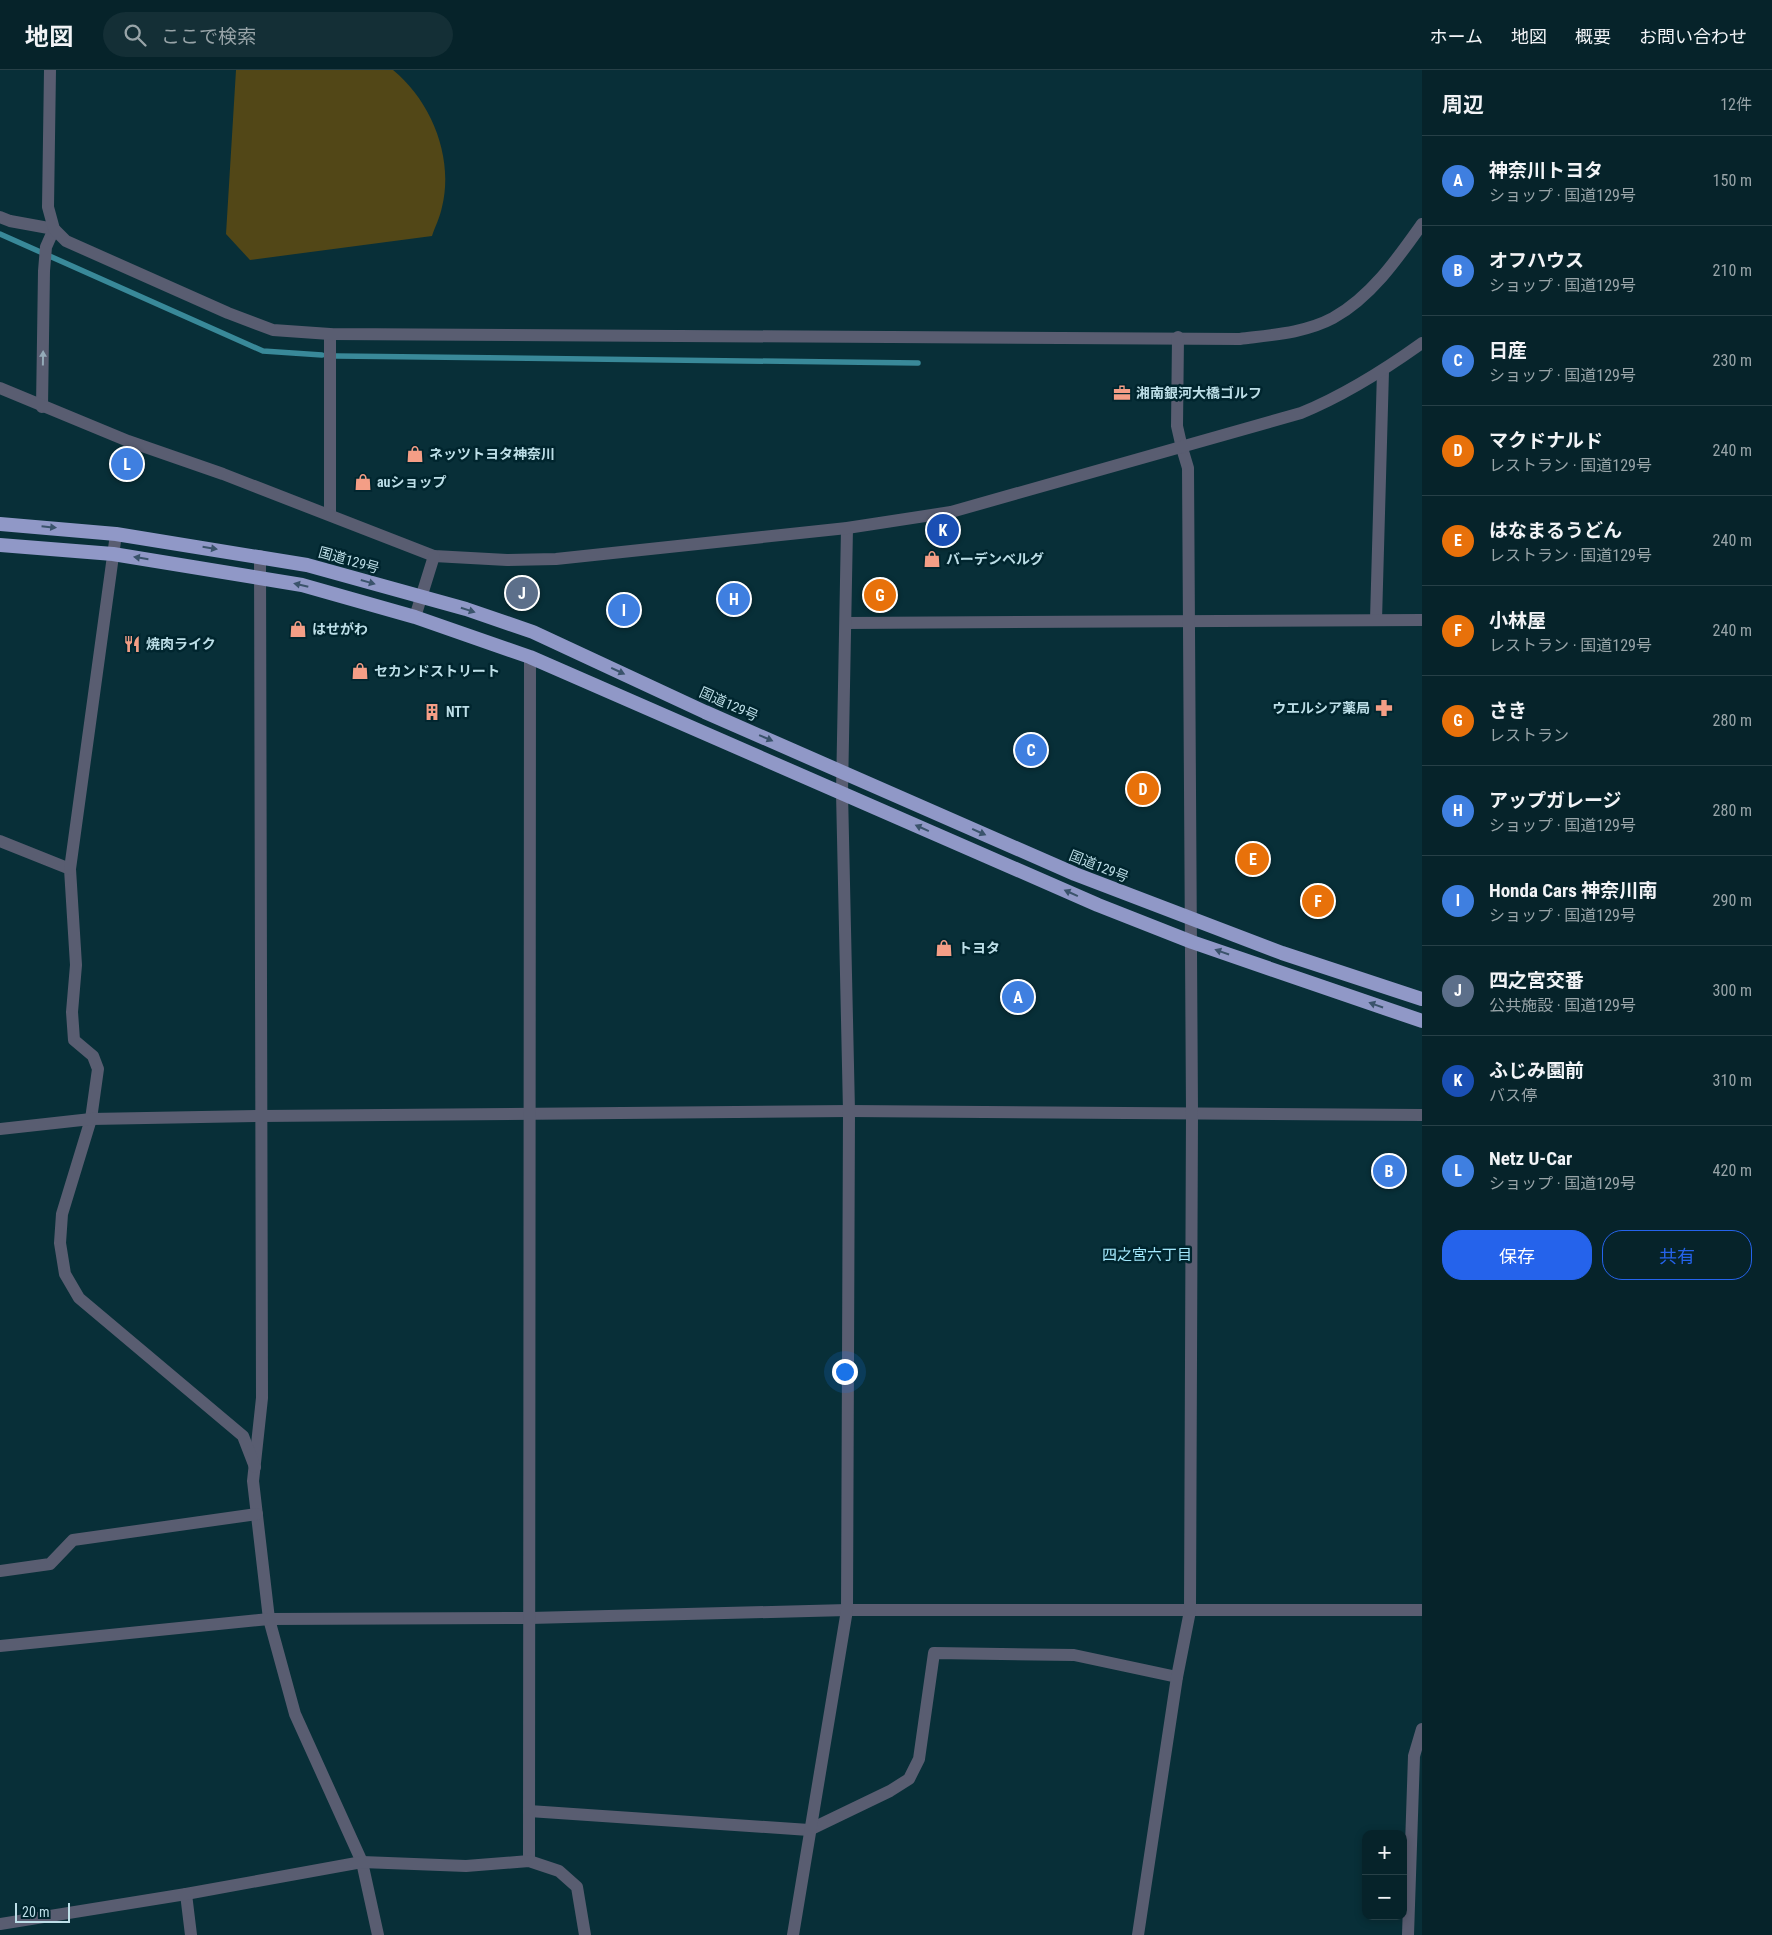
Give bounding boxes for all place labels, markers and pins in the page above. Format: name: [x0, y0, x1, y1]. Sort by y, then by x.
office icon: 湘南銀河大橋ゴルフ: [1112, 383, 1132, 403]
place label: 湘南銀河大橋ゴルフ: [1136, 385, 1262, 401]
shop icon: ネッツトヨタ神奈川: [405, 444, 425, 464]
pin: L: [111, 445, 143, 483]
place label: ネッツトヨタ神奈川: [429, 446, 555, 462]
shop icon: auショップ: [353, 472, 373, 492]
place label: auショップ: [377, 474, 446, 490]
pin: K: [927, 511, 959, 549]
shop icon: バーデンベルグ: [922, 549, 942, 569]
place label: バーデンベルグ: [946, 551, 1044, 567]
pin: J: [506, 574, 538, 612]
pin: G: [864, 576, 896, 614]
pin: H: [718, 580, 750, 618]
pin: I: [608, 591, 640, 629]
shop icon: はせがわ: [288, 619, 308, 639]
place label: はせがわ: [312, 621, 368, 637]
restaurant icon: 焼肉ライク: [122, 634, 142, 654]
place label: 焼肉ライク: [146, 636, 216, 652]
shop icon: セカンドストリート: [350, 661, 370, 681]
place label: セカンドストリート: [374, 663, 500, 679]
pharmacy icon: ウエルシア薬局: [1374, 698, 1394, 718]
place label: ウエルシア薬局: [1272, 700, 1370, 716]
building icon: NTT: [422, 702, 442, 722]
place label: NTT: [446, 704, 470, 720]
pin: C: [1015, 731, 1047, 769]
pin: D: [1127, 770, 1159, 808]
pin: E: [1237, 840, 1269, 878]
pin: F: [1302, 882, 1334, 920]
shop icon: トヨタ: [934, 938, 954, 958]
place label: トヨタ: [958, 940, 1000, 956]
pin: A: [1002, 978, 1034, 1016]
pin: B: [1373, 1152, 1405, 1190]

